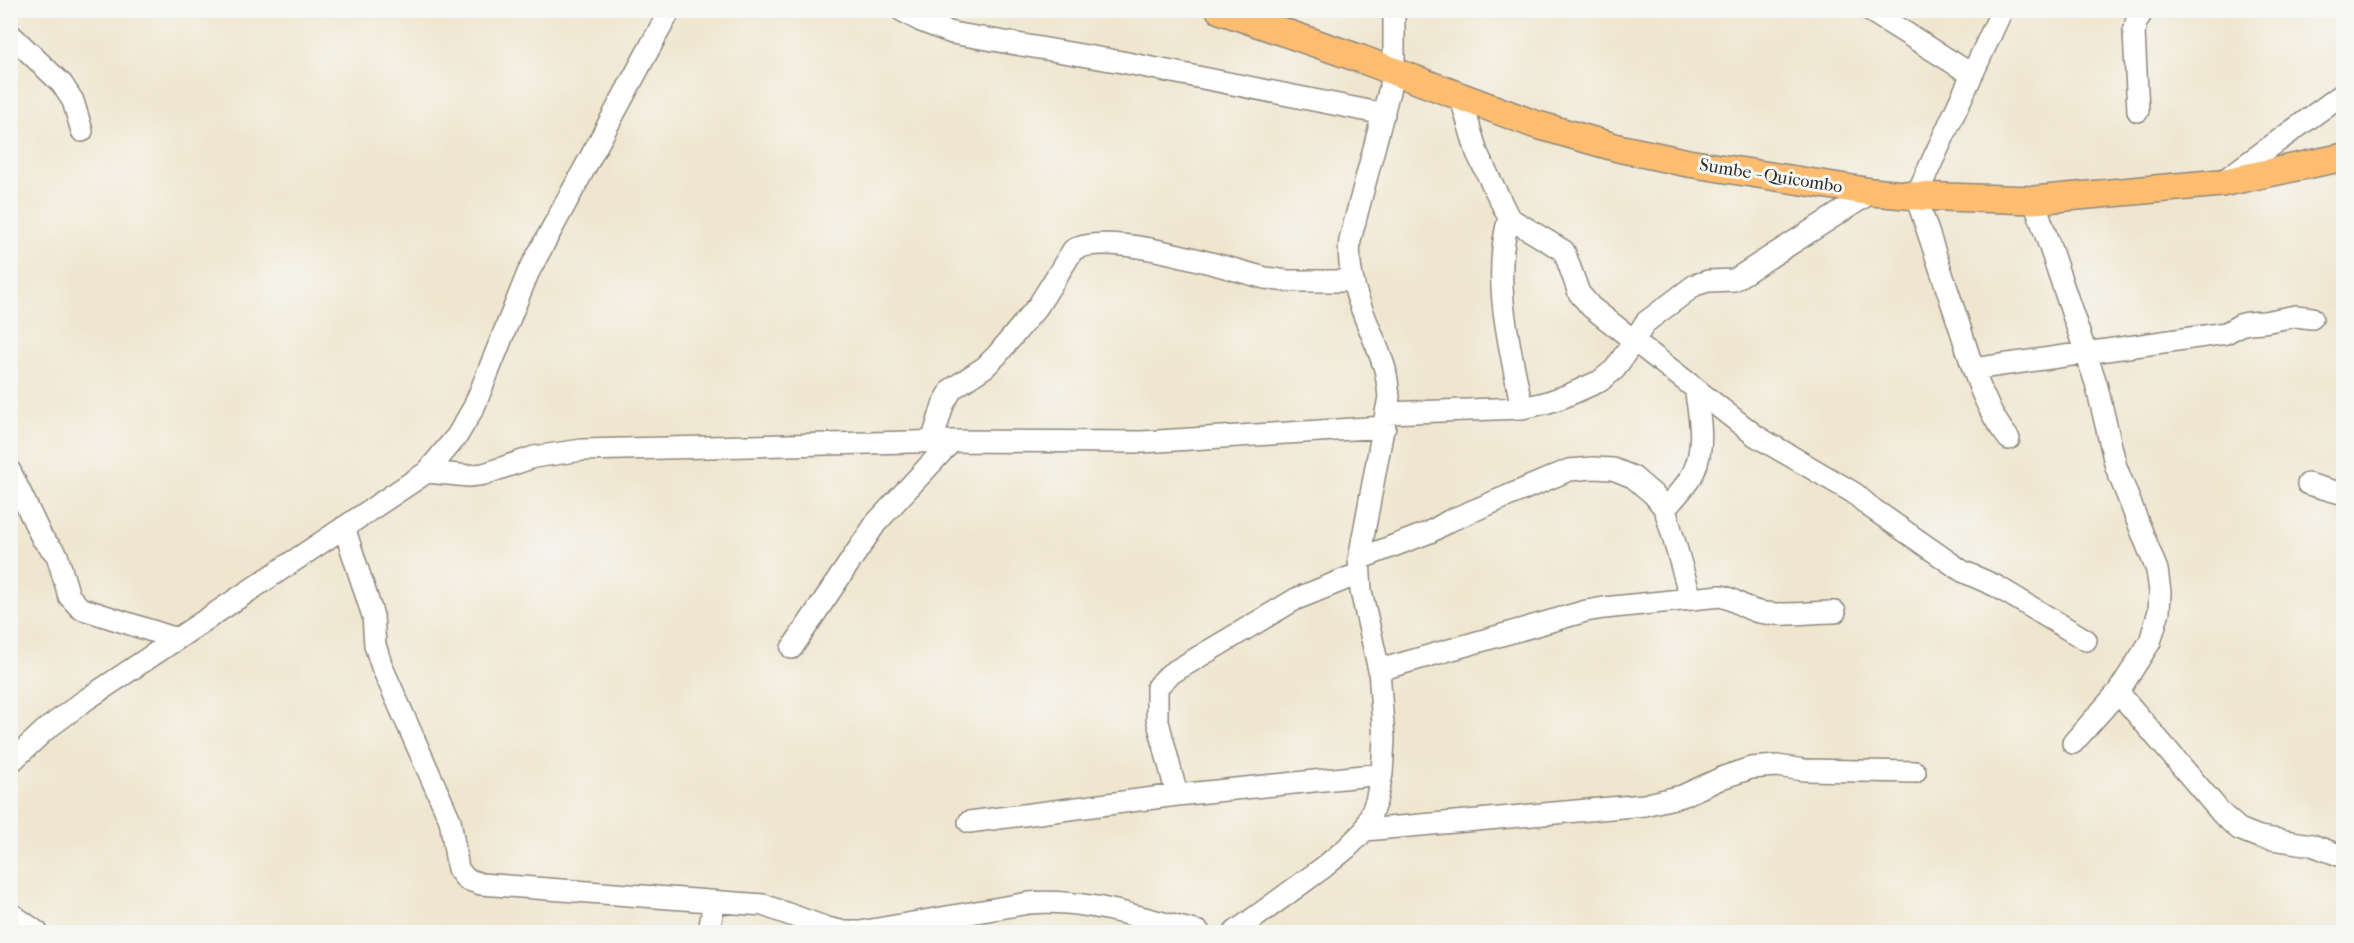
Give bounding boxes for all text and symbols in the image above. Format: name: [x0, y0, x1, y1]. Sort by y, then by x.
street label: Sumbe - Quicombo: [1698, 154, 1844, 198]

